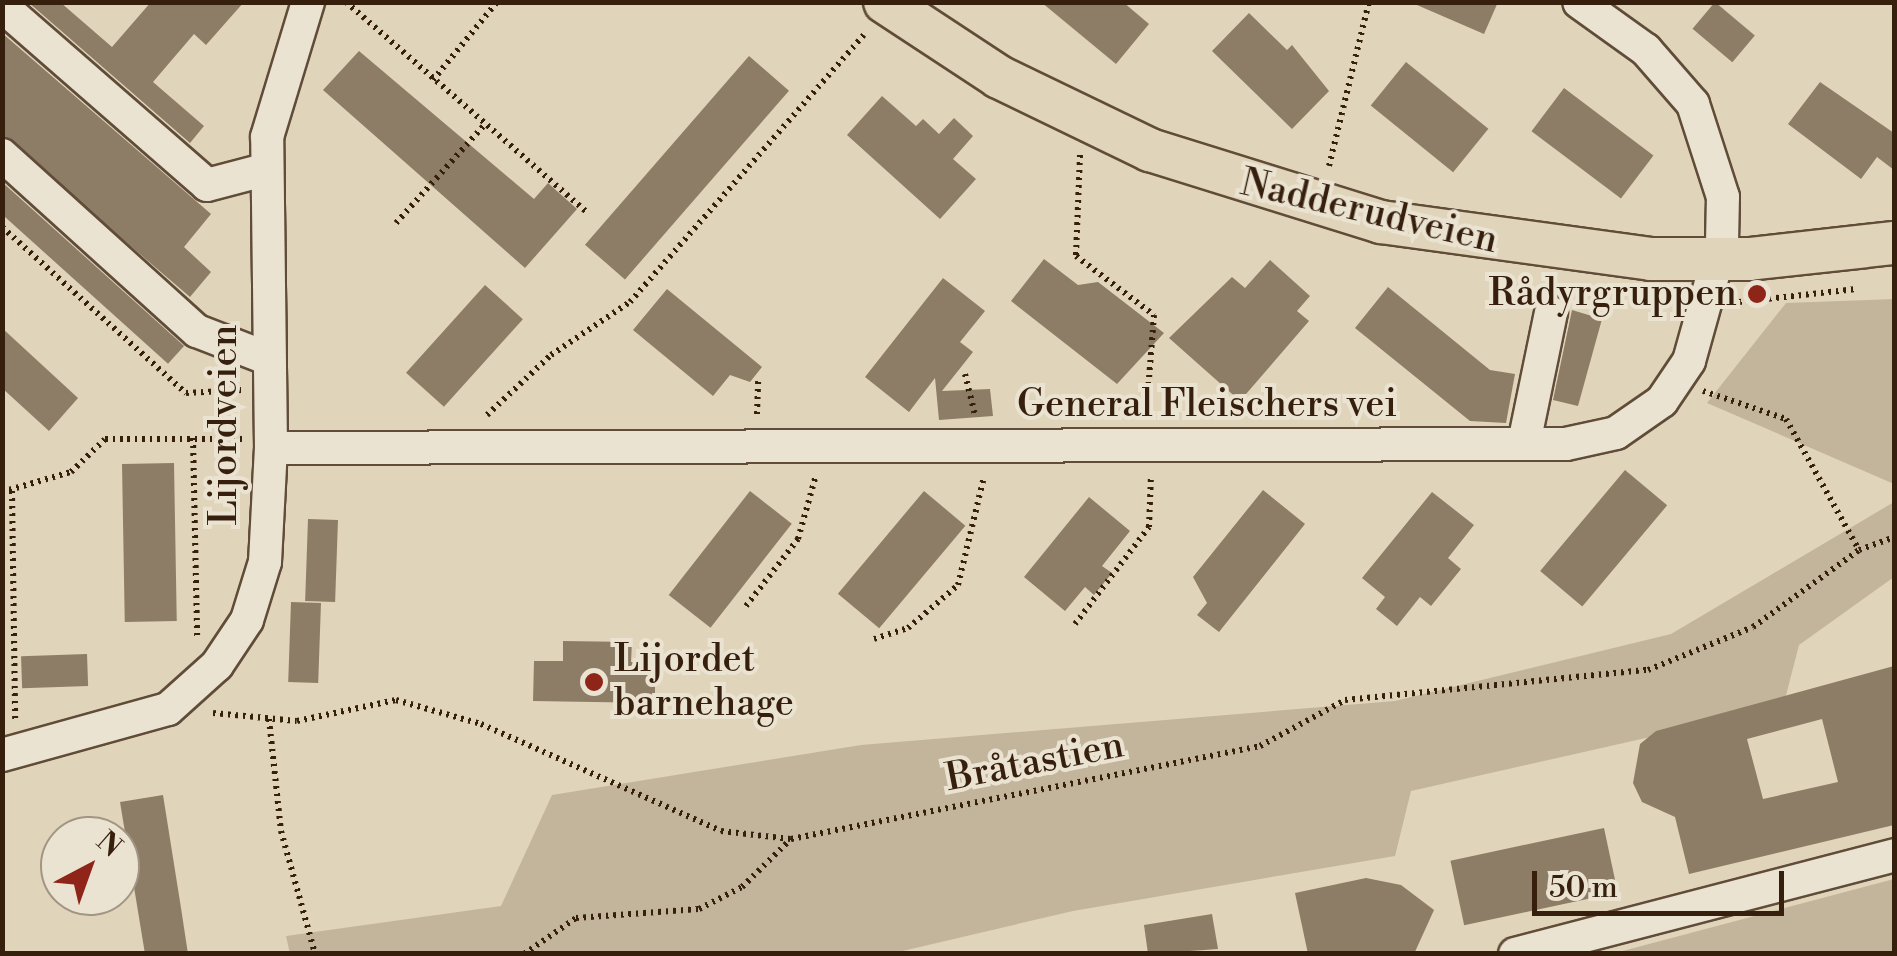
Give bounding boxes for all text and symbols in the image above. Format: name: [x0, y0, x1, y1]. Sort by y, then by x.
street label: Nadderudveien: [1236, 160, 1502, 264]
place label: Rådyrgruppen: [1488, 271, 1737, 317]
marker: Rådyrgruppen: [1746, 283, 1768, 305]
street label: Lijordveien: [202, 325, 248, 525]
street label: General Fleischers vei: [1017, 382, 1397, 428]
place label: Lijordet barnehage: [614, 637, 794, 726]
marker: Lijordet barnehage: [583, 671, 605, 693]
street label: Bråtastien: [942, 722, 1128, 802]
north arrow: [40, 816, 140, 916]
text: N: [89, 824, 129, 865]
scale bar: [1537, 851, 1790, 913]
text: 50 m: [1549, 869, 1618, 907]

